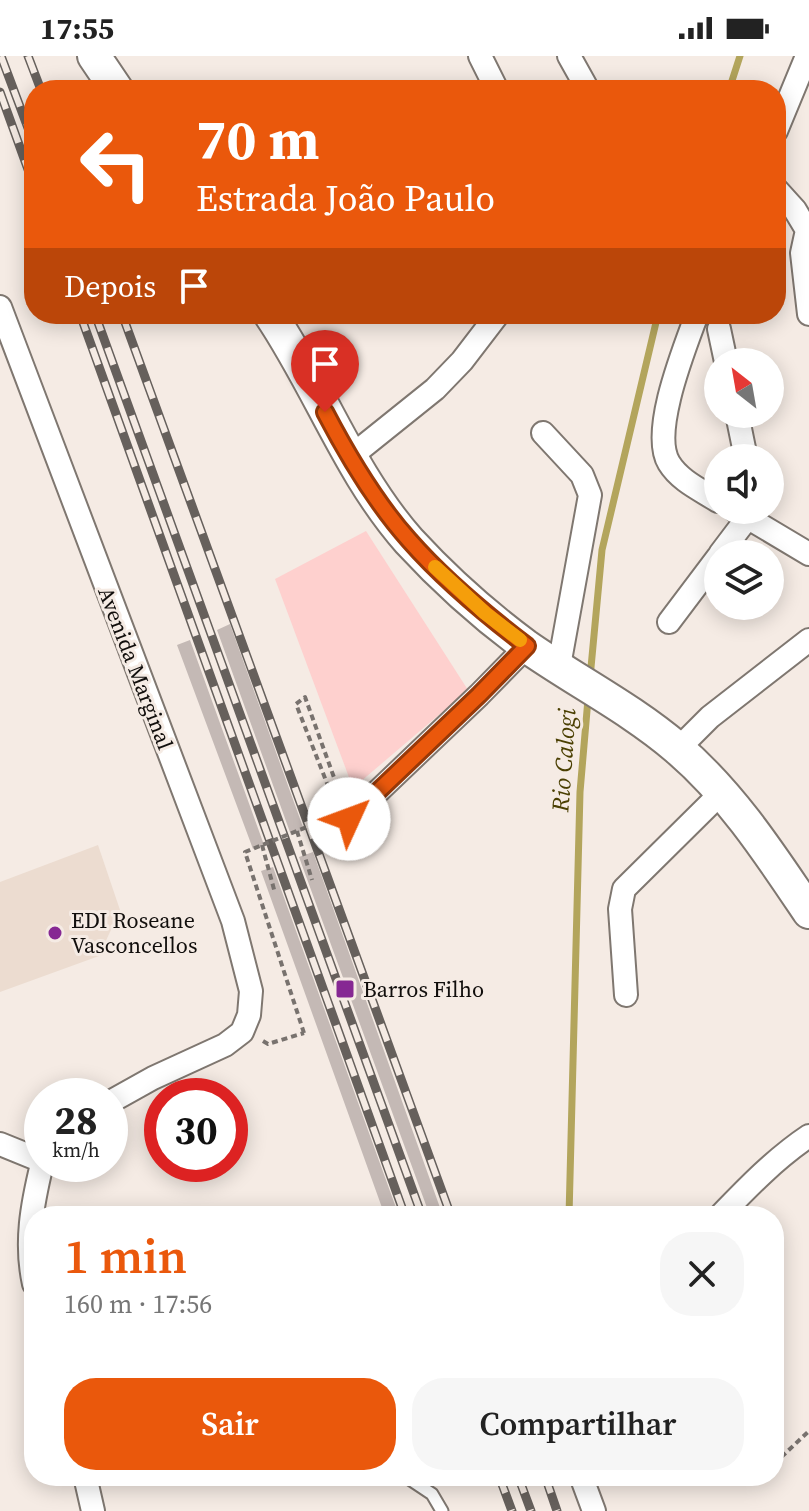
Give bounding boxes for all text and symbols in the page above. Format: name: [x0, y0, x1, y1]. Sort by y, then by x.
text: 17:55: [40, 8, 114, 49]
text: 70 m: [196, 101, 319, 178]
icon: left: [64, 112, 168, 216]
text: Estrada João Paulo: [196, 174, 495, 223]
icon: arrive: [172, 264, 216, 308]
text: Depois: [64, 266, 156, 307]
pin: [291, 330, 359, 412]
icon: arrive: [303, 342, 347, 386]
north arrow: [704, 348, 784, 428]
map controls: [704, 348, 784, 620]
button: sound: [704, 444, 784, 524]
button: layers: [704, 540, 784, 620]
street label: Avenida Marginal: [91, 582, 181, 754]
water label: Rio Calogi: [543, 706, 584, 814]
position arrow: [307, 777, 391, 861]
place label: EDI Roseane Vasconcellos: [71, 905, 197, 960]
marker: EDI Roseane Vasconcellos: [46, 924, 64, 942]
place label: Barros Filho: [363, 974, 484, 1004]
marker: Barros Filho: [334, 978, 356, 1000]
speed limit sign: 30: [144, 1078, 248, 1182]
text: 28: [54, 1093, 98, 1147]
text: km/h: [52, 1136, 100, 1164]
text: 1 min: [64, 1223, 187, 1289]
button: close: [660, 1232, 744, 1316]
text: 160 m · 17:56: [64, 1286, 212, 1322]
button: Sair: [64, 1378, 396, 1470]
button: Compartilhar: [412, 1378, 744, 1470]

